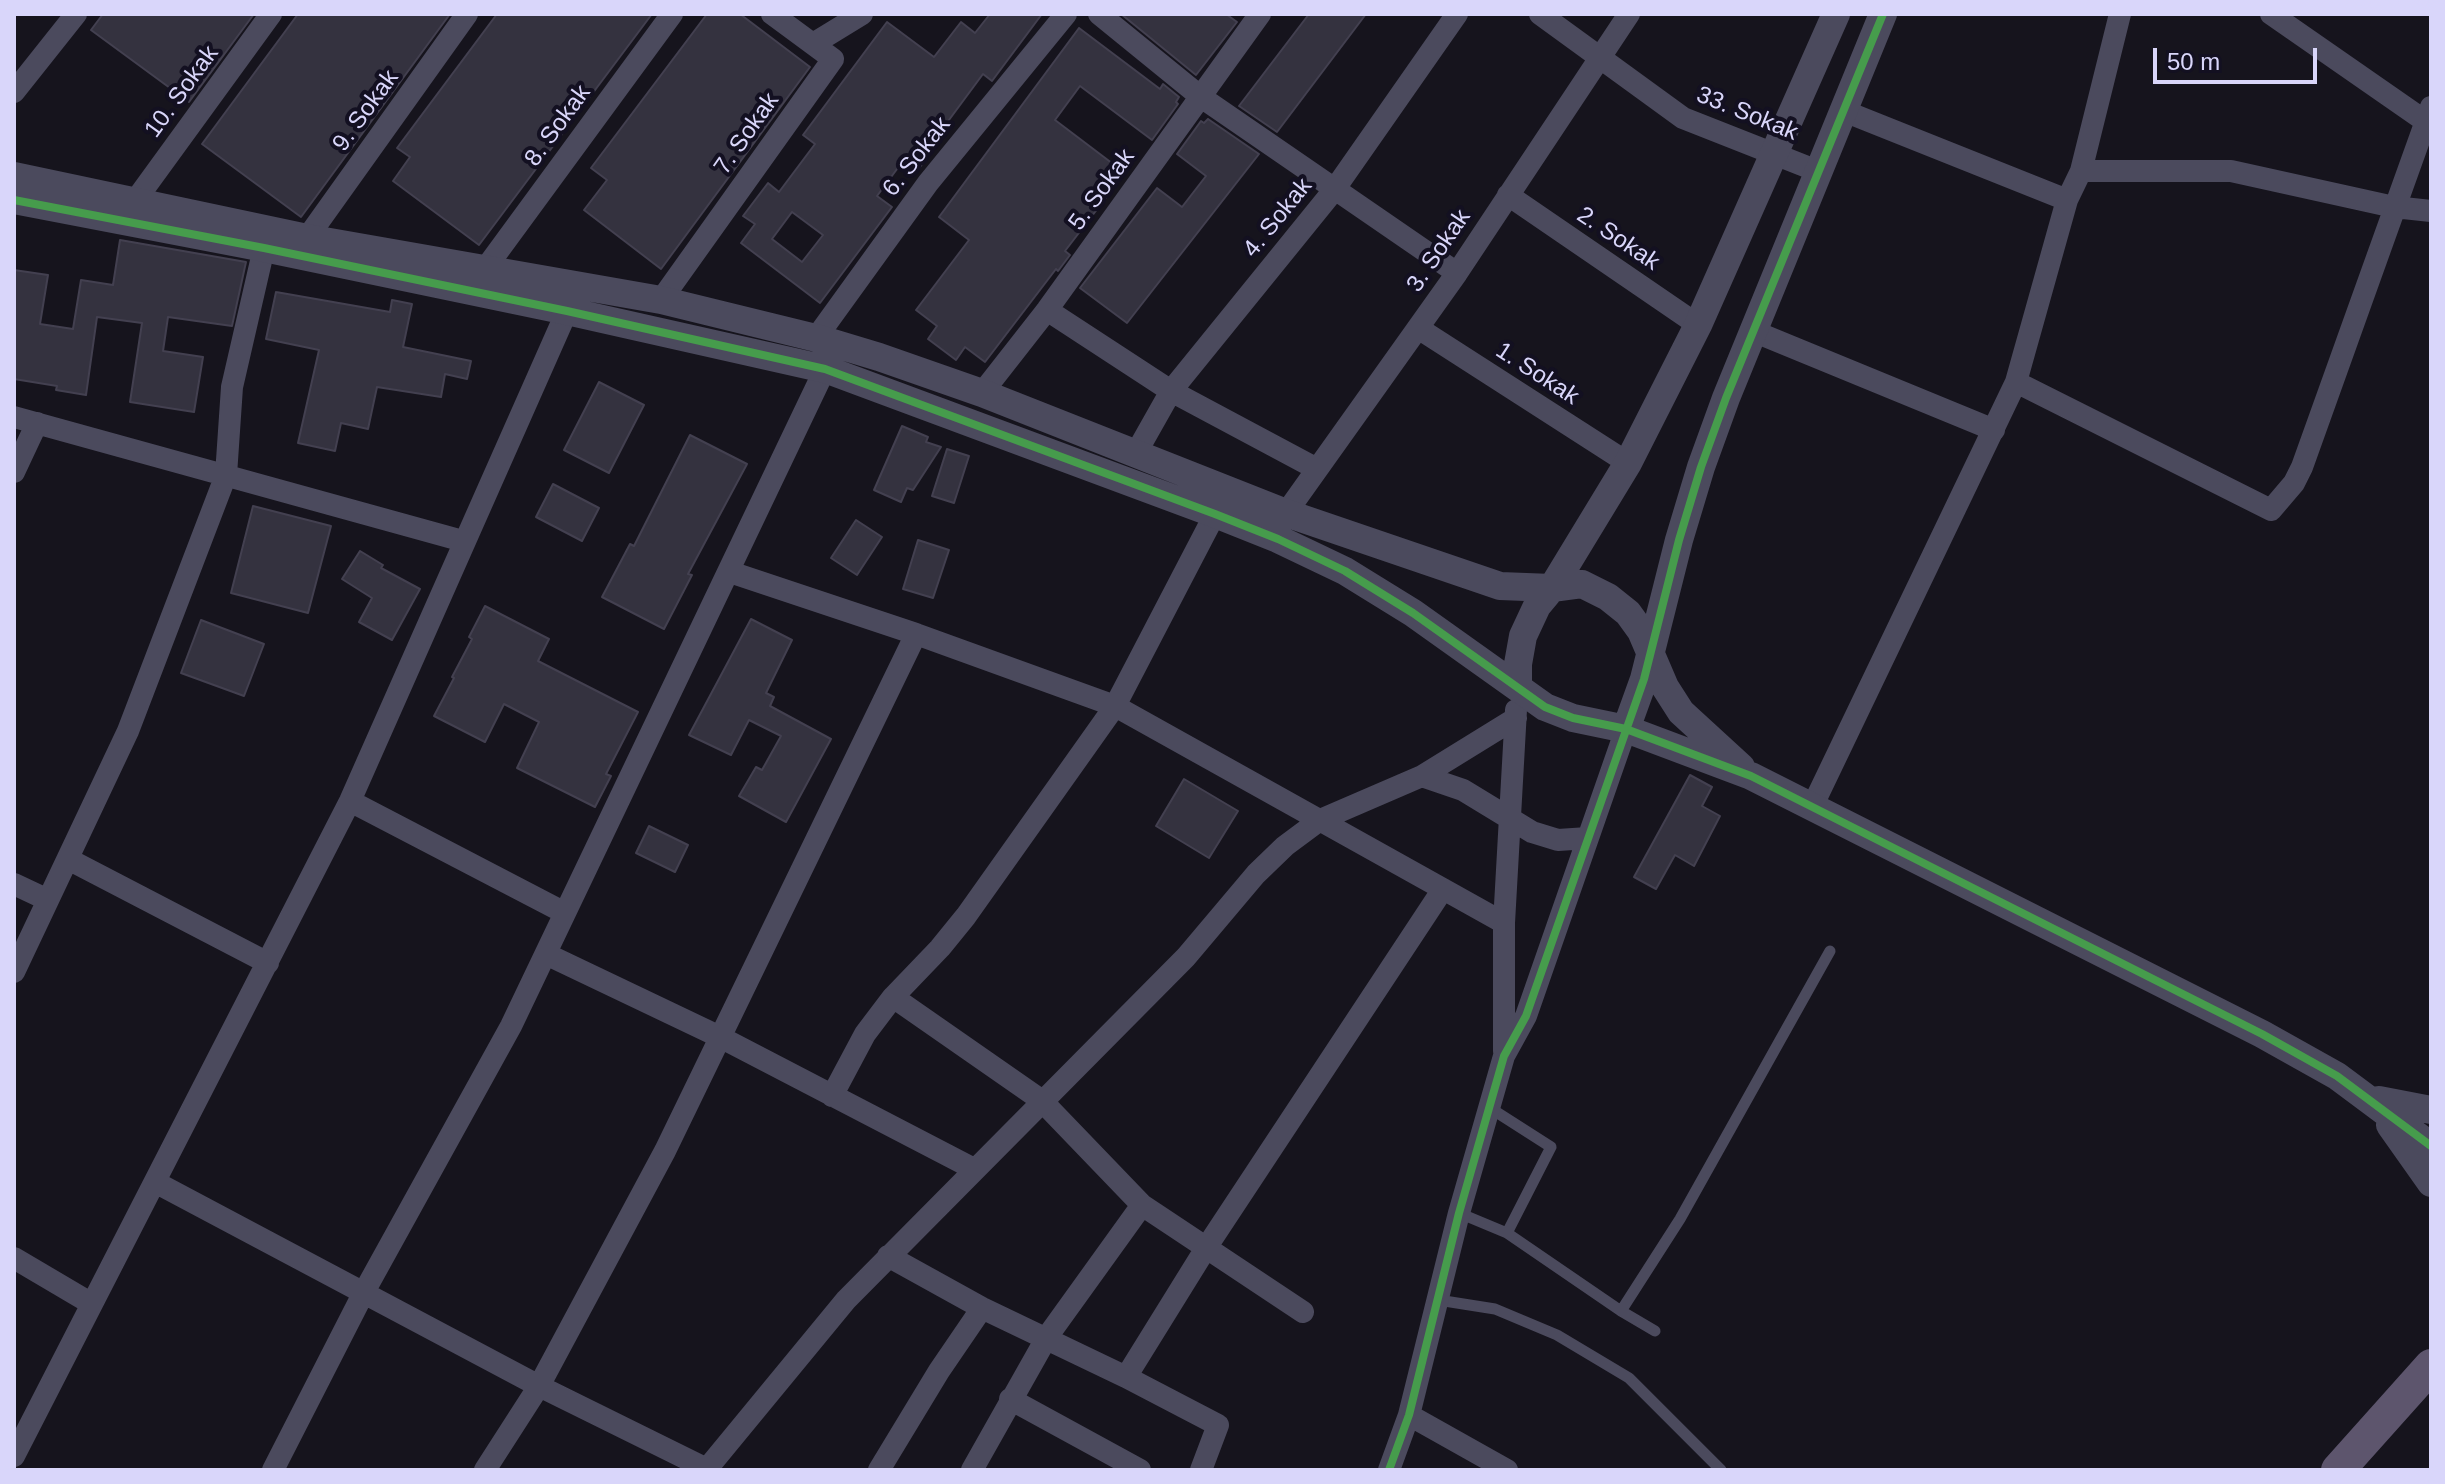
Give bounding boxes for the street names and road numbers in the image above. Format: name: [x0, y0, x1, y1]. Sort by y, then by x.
street label: 10. Sokak: [139, 40, 225, 144]
street label: 9. Sokak: [327, 65, 405, 157]
street label: 8. Sokak: [519, 80, 597, 172]
street label: 33. Sokak: [1692, 81, 1802, 147]
street label: 7. Sokak: [708, 87, 786, 181]
street label: 6. Sokak: [877, 111, 957, 203]
street label: 5. Sokak: [1063, 144, 1141, 236]
street label: 4. Sokak: [1237, 173, 1319, 263]
street label: 2. Sokak: [1571, 201, 1665, 277]
street label: 3. Sokak: [1401, 204, 1477, 298]
street label: 1. Sokak: [1490, 336, 1584, 412]

